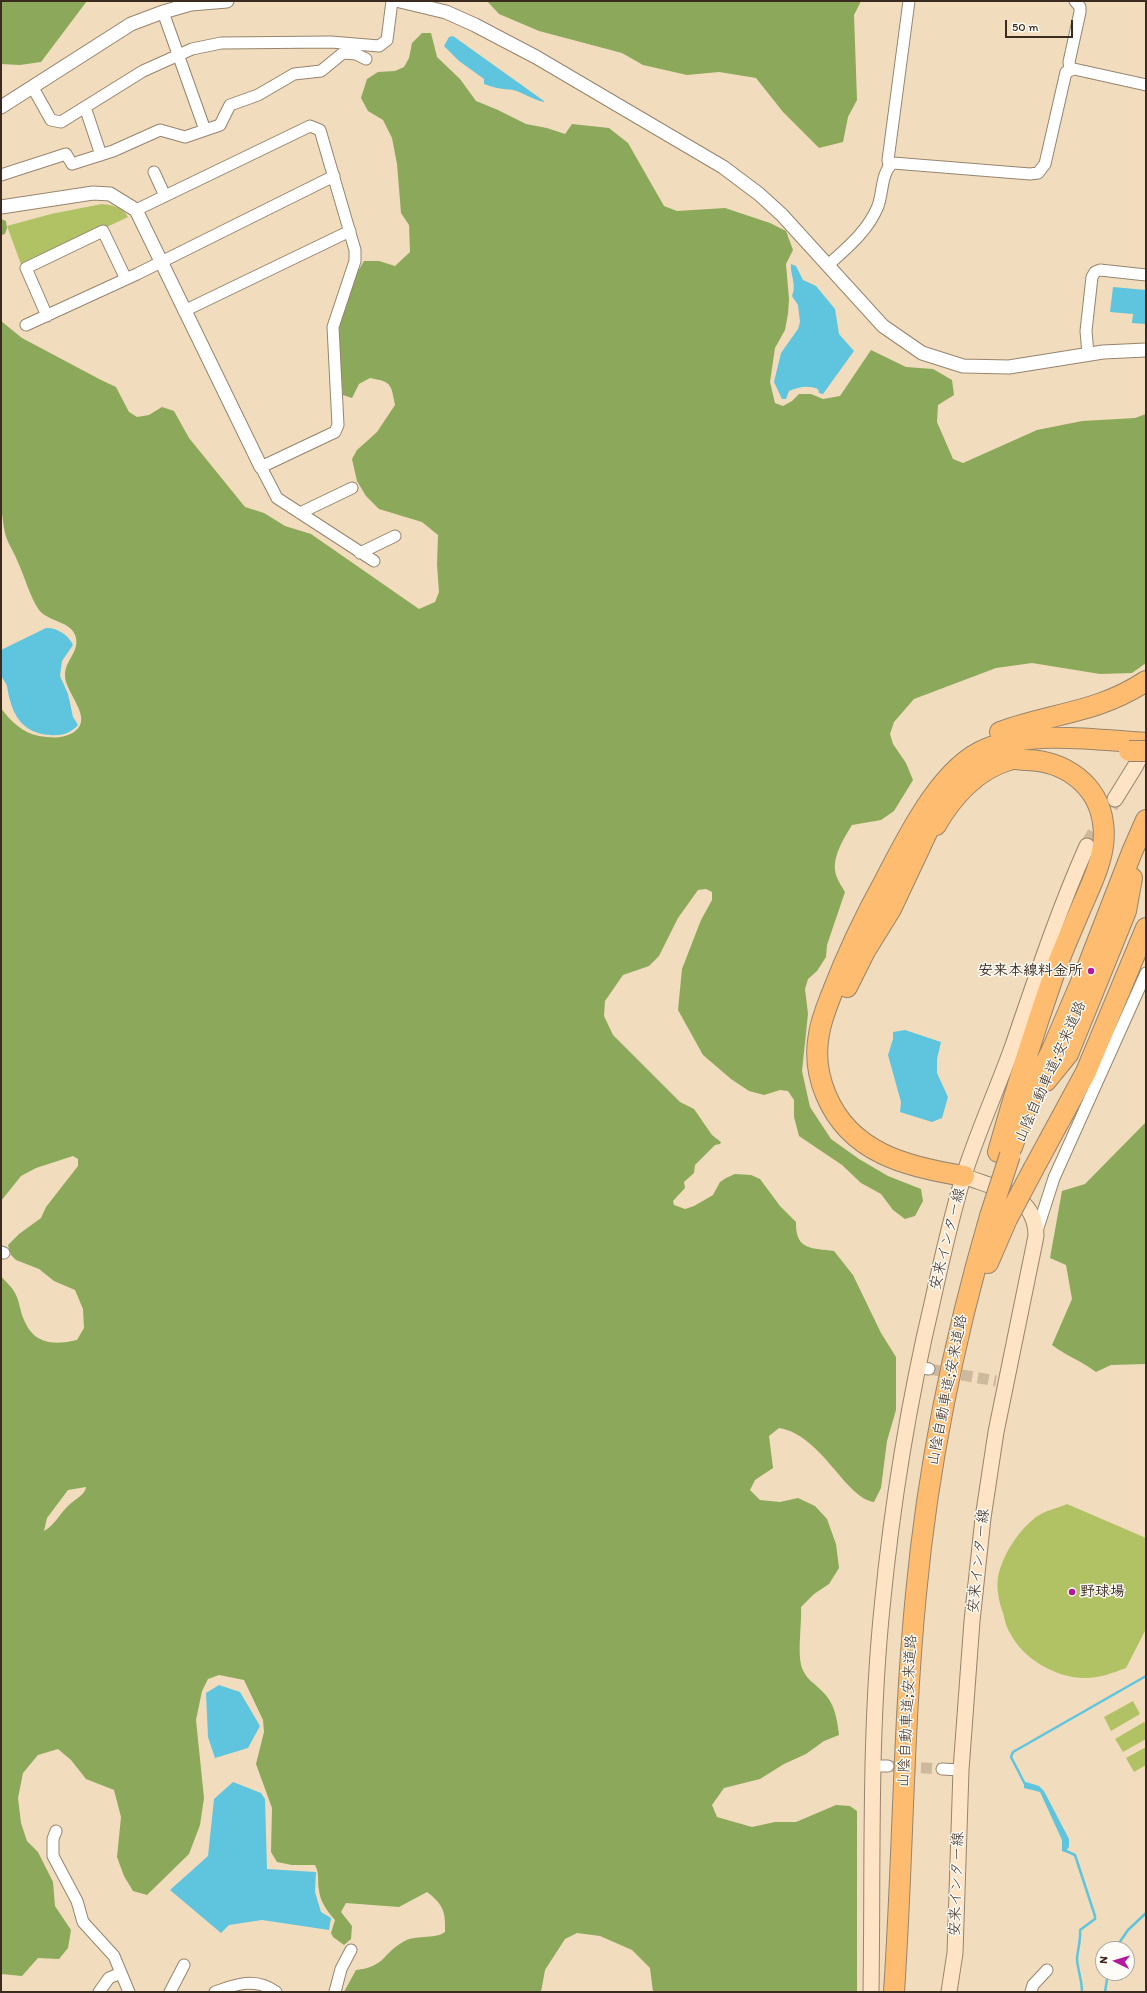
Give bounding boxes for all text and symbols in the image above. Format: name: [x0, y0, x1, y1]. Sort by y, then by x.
scale bar: [1007, 12, 1075, 38]
text: 50 m: [1012, 20, 1038, 34]
place label: 安来本線料金所: [978, 962, 1083, 980]
marker: 安来本線料金所: [1086, 966, 1096, 976]
street label: 山陰自動車道;安来道路: [1012, 998, 1090, 1146]
street label: 安来インター線: [927, 1186, 969, 1292]
street label: 山陰自動車道;安来道路: [924, 1313, 972, 1467]
street label: 安来インター線: [965, 1508, 993, 1614]
place label: 野球場: [1080, 1583, 1125, 1601]
marker: 野球場: [1067, 1587, 1077, 1597]
street label: 山陰自動車道;安来道路: [895, 1634, 921, 1788]
street label: 安来インター線: [946, 1831, 968, 1937]
north arrow: [1095, 1941, 1135, 1981]
text: N: [1097, 1956, 1110, 1964]

